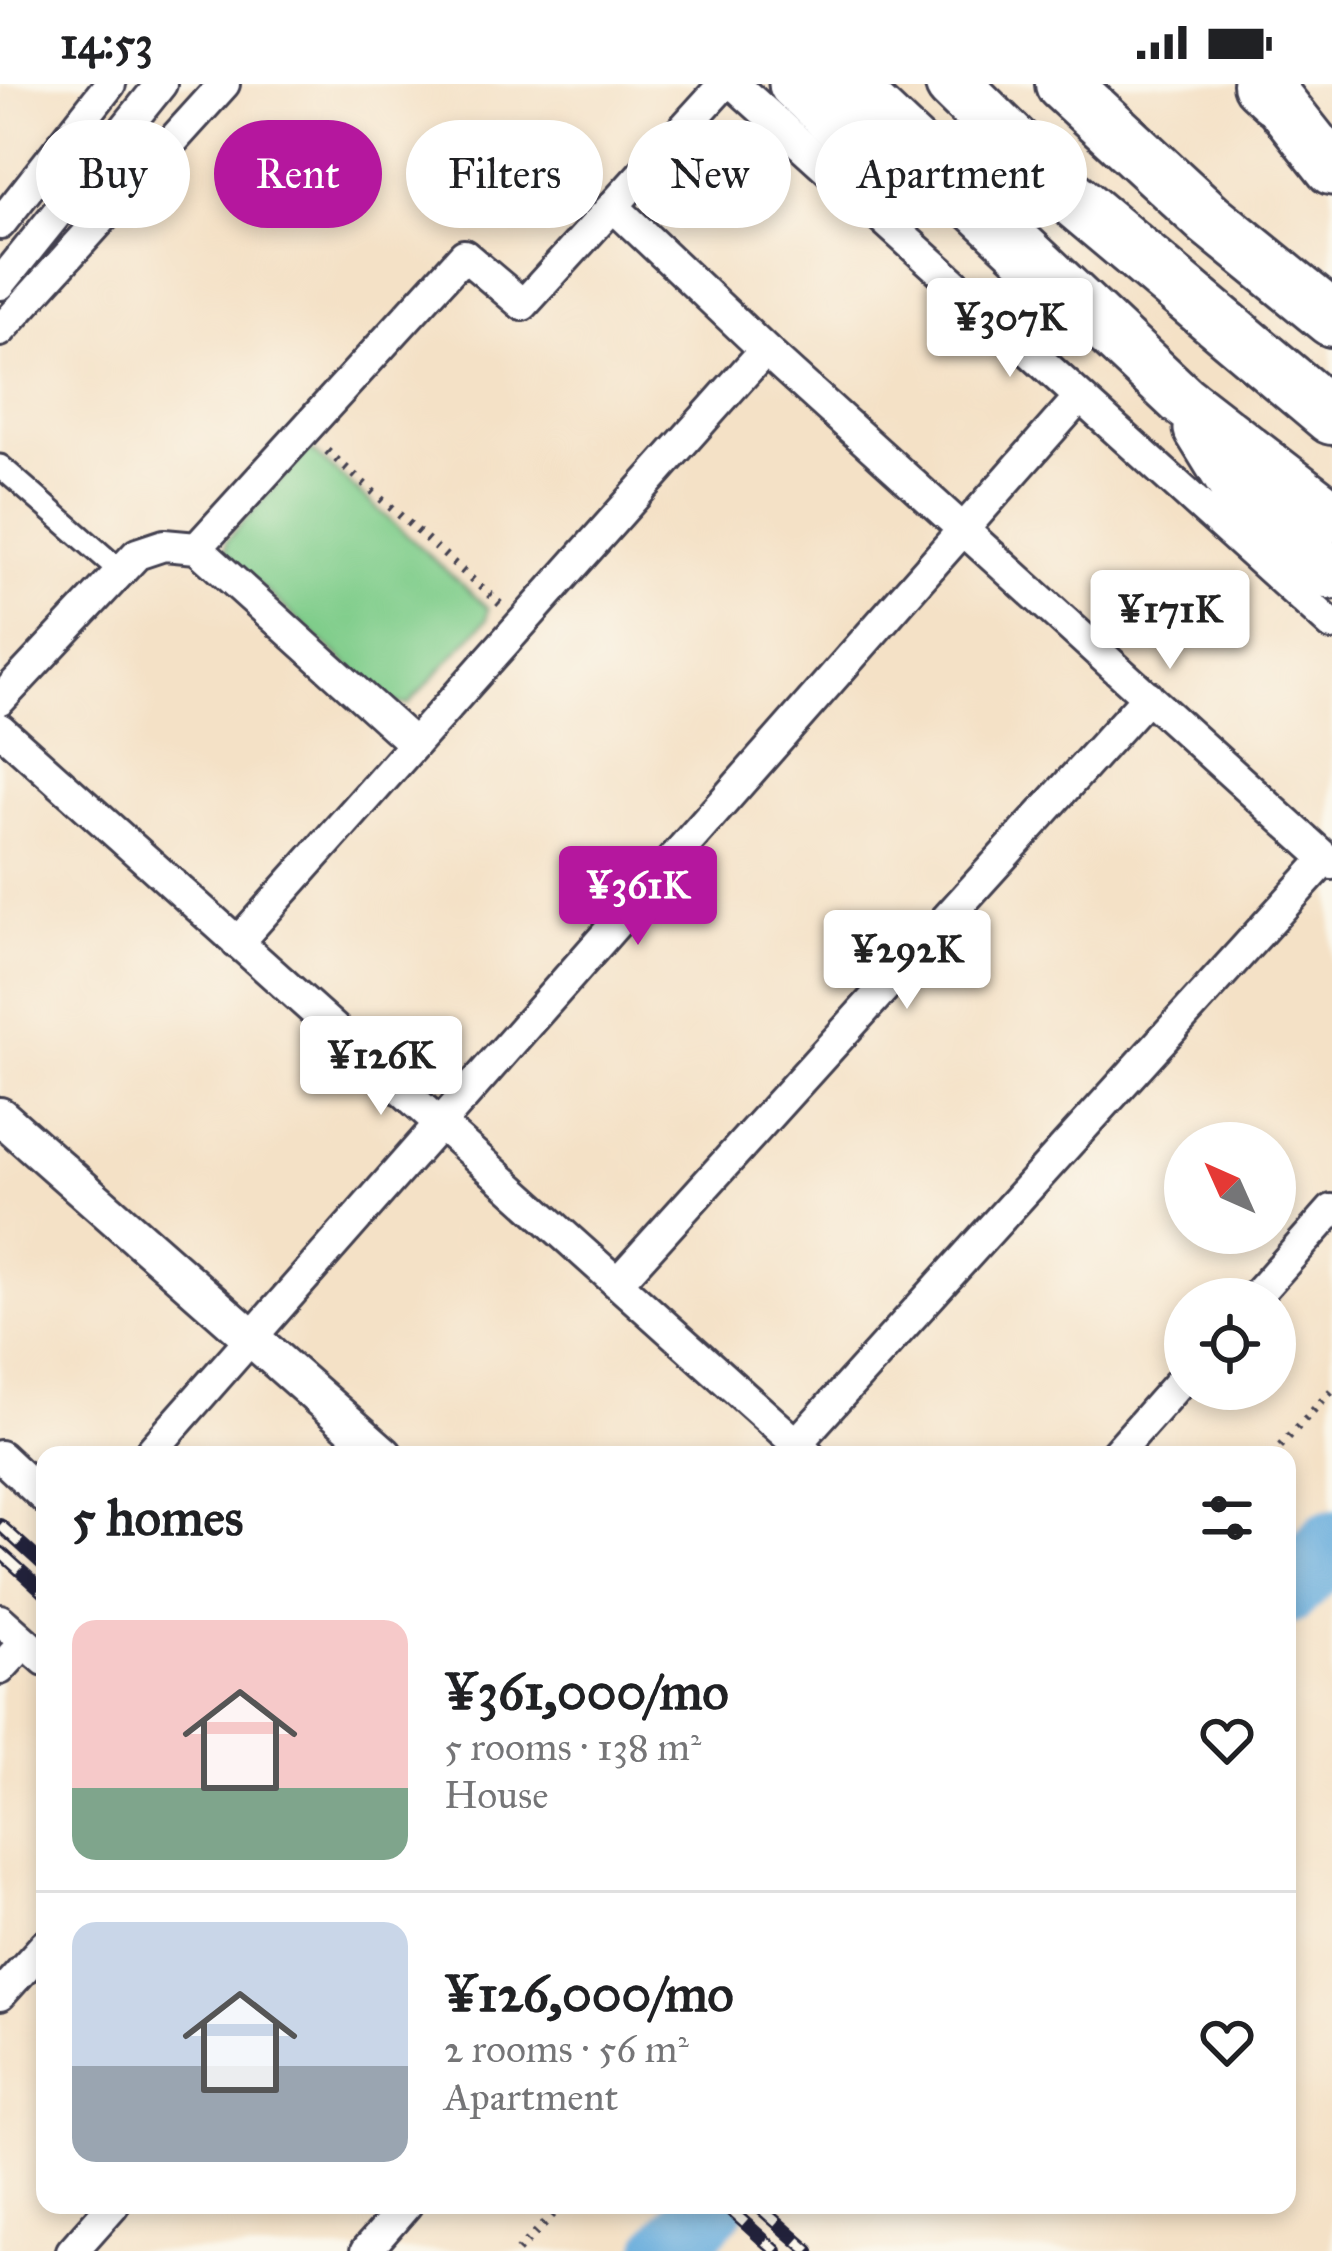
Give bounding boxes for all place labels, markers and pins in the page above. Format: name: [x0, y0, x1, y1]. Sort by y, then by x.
pin: ¥307K: [926, 278, 1094, 380]
pin: ¥171K: [1086, 570, 1254, 672]
pin: ¥361K: [554, 846, 722, 948]
pin: ¥292K: [823, 910, 991, 1012]
pin: ¥126K: [297, 1016, 465, 1118]

